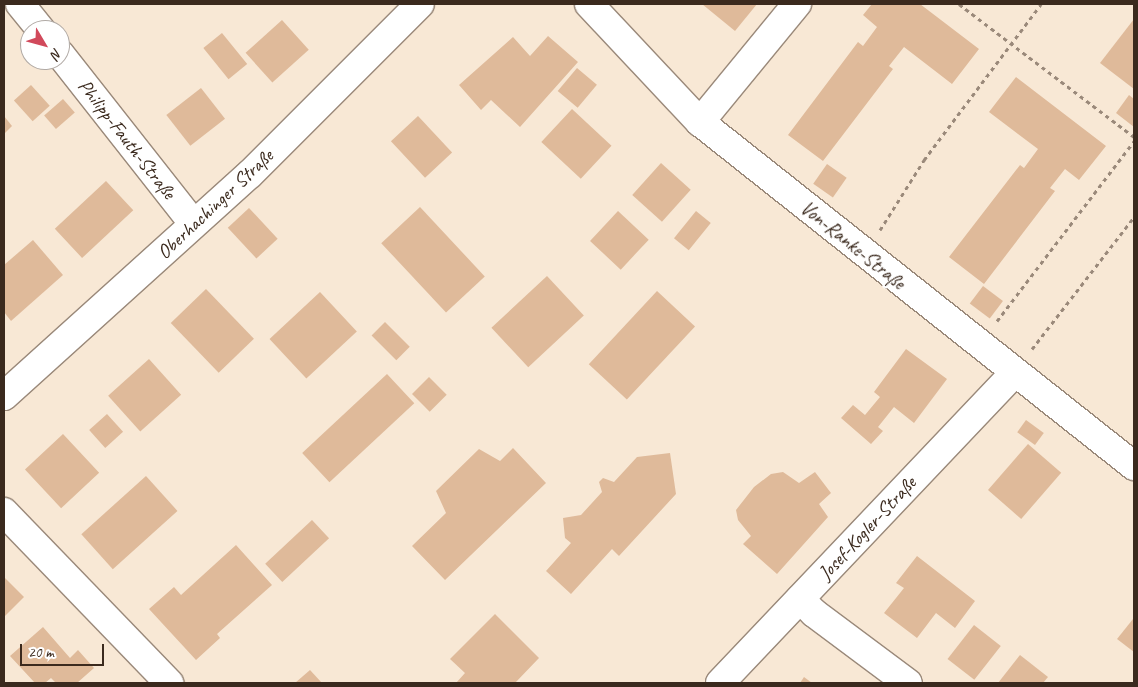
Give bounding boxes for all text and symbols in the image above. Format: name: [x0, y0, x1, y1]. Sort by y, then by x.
north arrow: [20, 20, 70, 70]
text: N: [47, 45, 66, 62]
street label: Philipp-Fauth-Straße: [73, 74, 181, 204]
street label: Oberhachinger Straße: [152, 144, 278, 264]
street label: Von-Ranke-Straße: [796, 196, 910, 294]
street label: Josef-Kogler-Straße: [813, 471, 921, 585]
scale bar: [22, 634, 106, 666]
text: 20 m: [28, 643, 54, 662]

